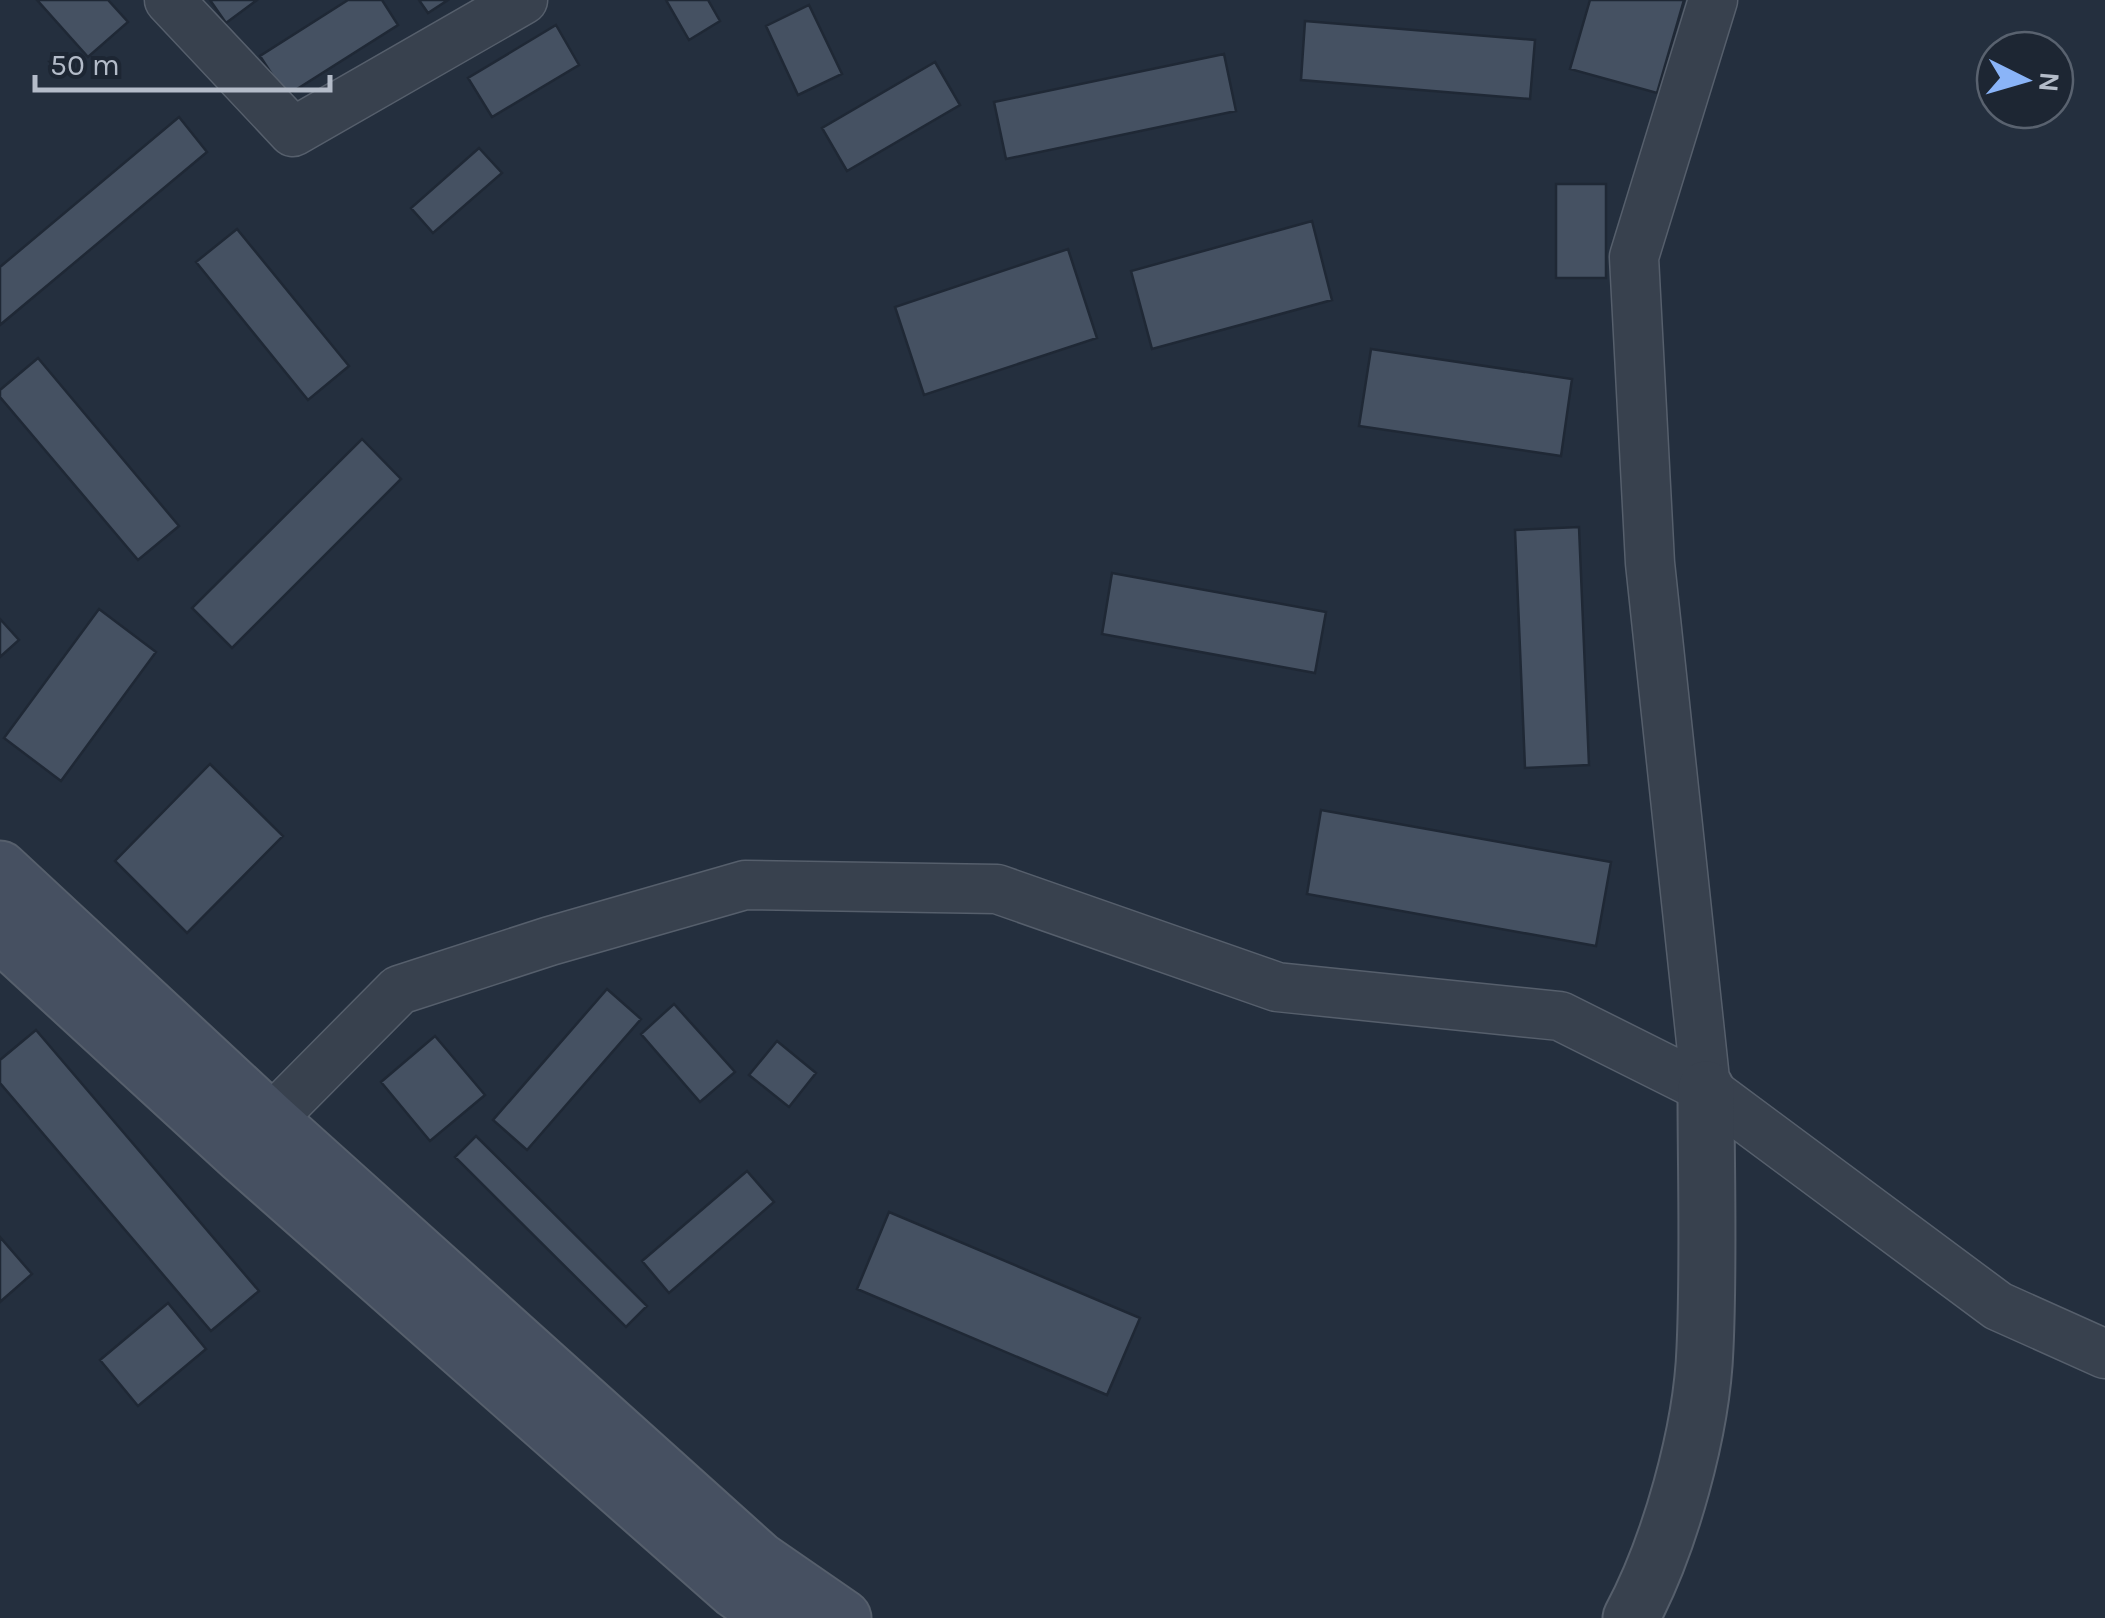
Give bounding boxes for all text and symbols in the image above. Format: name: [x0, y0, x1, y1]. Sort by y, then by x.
scale bar: [35, 30, 330, 92]
north arrow: [1975, 30, 2075, 130]
text: 50 m: [50, 47, 120, 83]
text: N: [2032, 71, 2067, 94]

